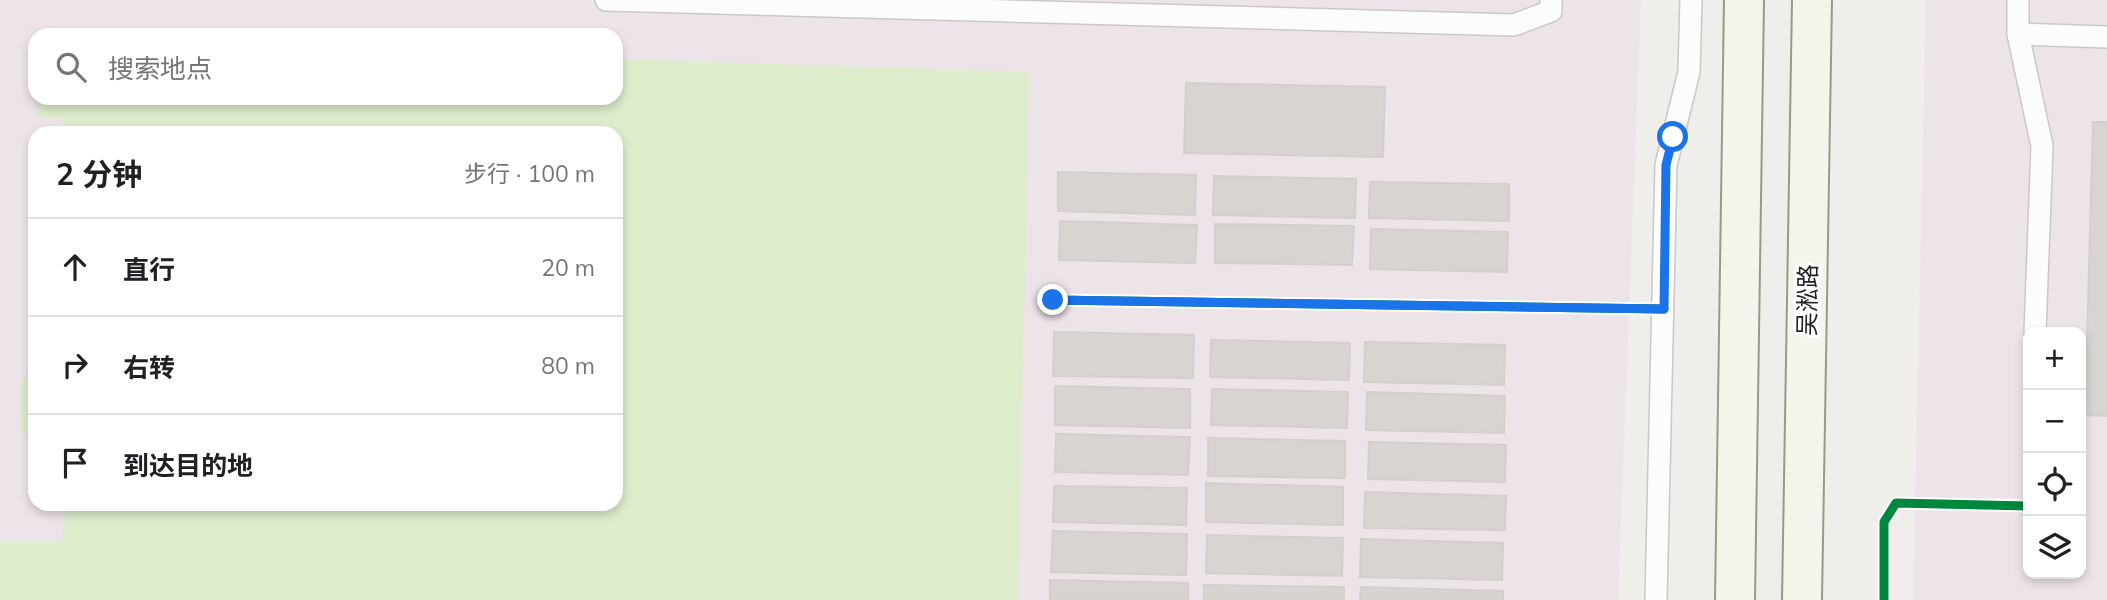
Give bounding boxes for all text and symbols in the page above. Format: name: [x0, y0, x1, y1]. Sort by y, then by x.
search box: [28, 28, 623, 105]
icon: search: [52, 48, 90, 86]
text: 搜索地点: [108, 52, 212, 85]
route start: [1657, 121, 1688, 152]
text: 2 分钟: [56, 155, 142, 193]
text: 步行 · 100 m: [464, 159, 595, 188]
icon: ahead: [56, 248, 94, 286]
text: 直行: [123, 253, 175, 286]
text: 20 m: [541, 253, 595, 282]
street label: 吴淞路: [1791, 264, 1823, 336]
route end: [1037, 284, 1068, 315]
map controls: [2023, 327, 2086, 579]
button: +: [2023, 327, 2086, 390]
icon: right: [56, 346, 94, 384]
text: 右转: [123, 351, 175, 384]
text: 80 m: [541, 351, 595, 380]
button: −: [2023, 390, 2086, 453]
icon: arrive: [56, 444, 94, 482]
text: 到达目的地: [123, 449, 253, 482]
button: locate: [2023, 453, 2086, 516]
button: layers: [2023, 516, 2086, 579]

